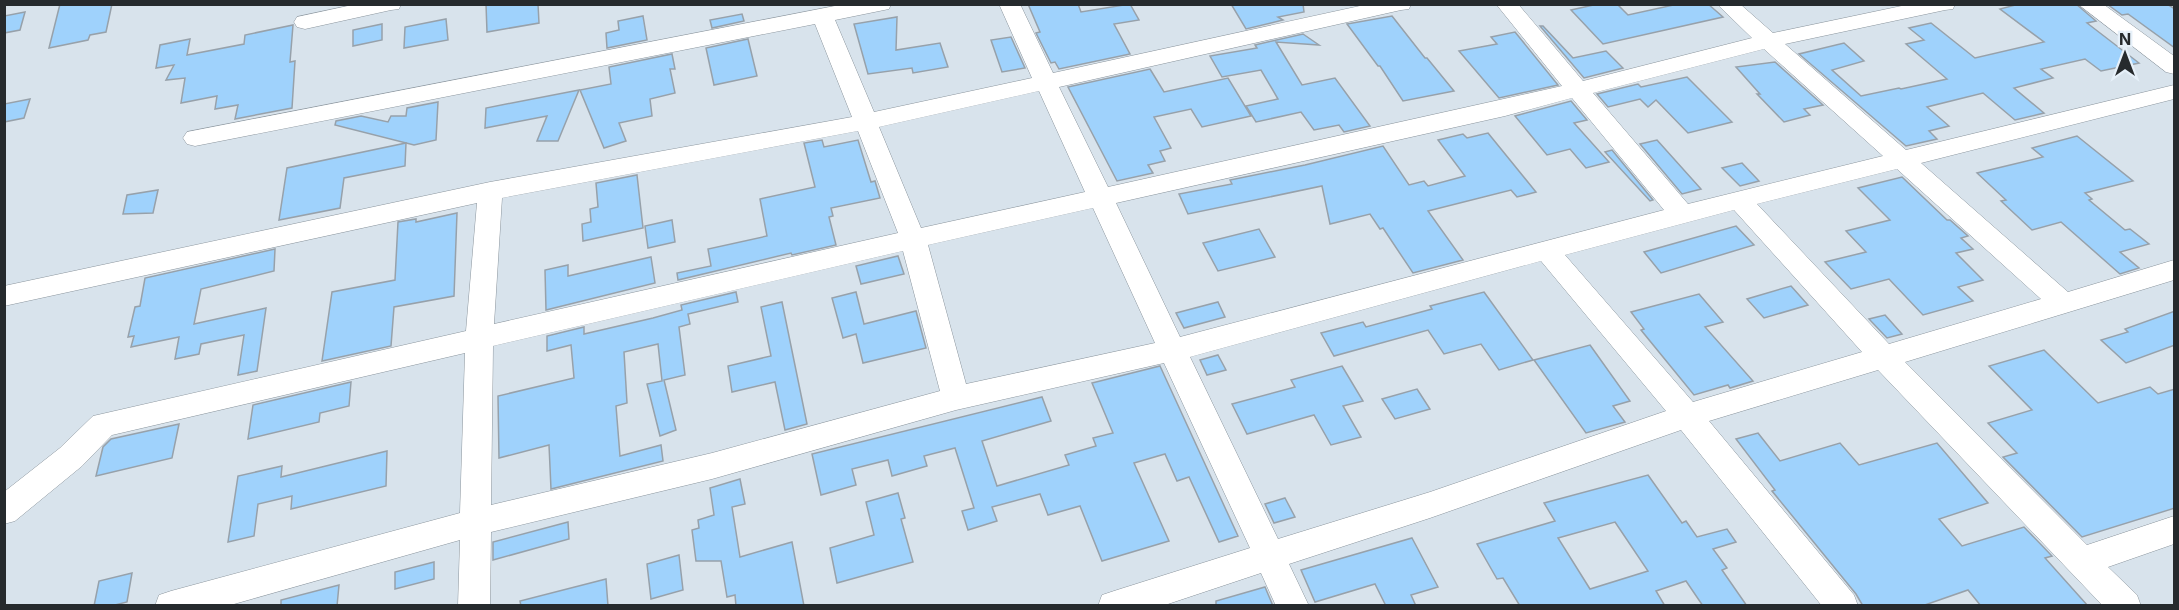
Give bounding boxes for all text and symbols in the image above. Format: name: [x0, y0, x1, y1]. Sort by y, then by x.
north arrow: [2095, 24, 2155, 84]
text: N: [2119, 29, 2131, 49]

